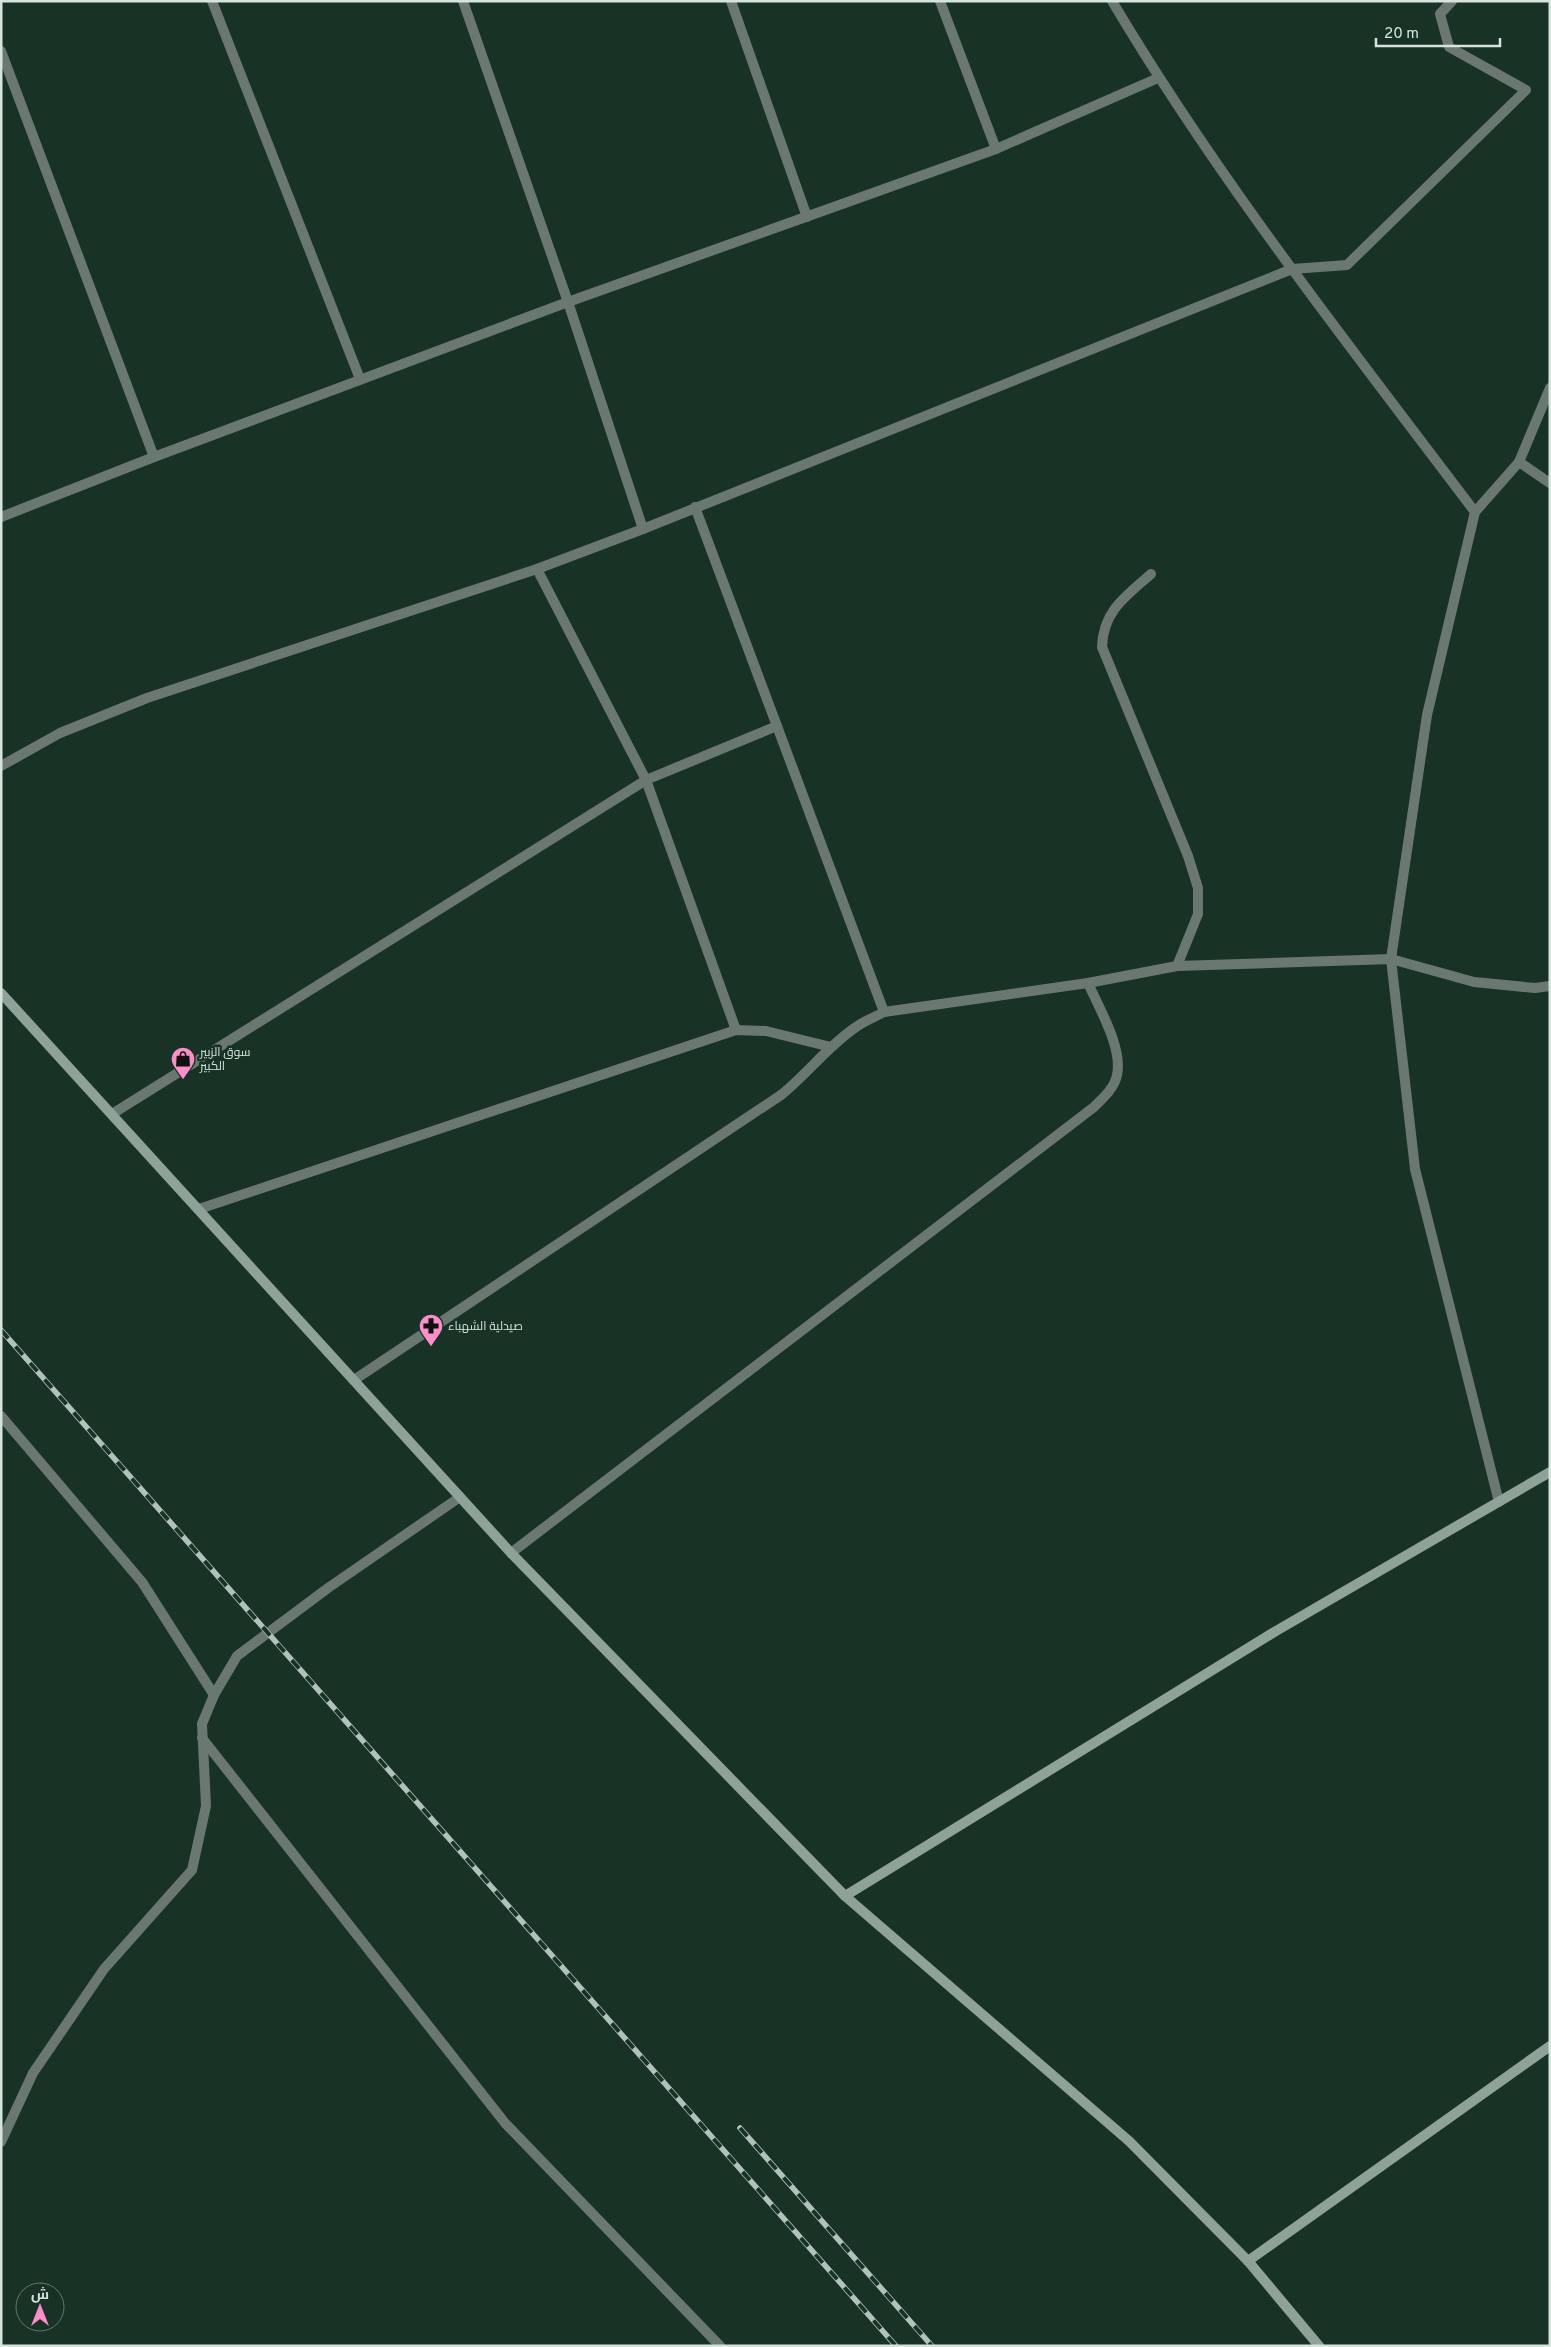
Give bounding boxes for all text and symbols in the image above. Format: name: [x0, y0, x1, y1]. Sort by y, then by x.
scale bar: [1376, 15, 1500, 47]
text: 20 m: [1384, 25, 1419, 44]
place label: سوق الزبير الكبير: [199, 1045, 251, 1075]
shop icon: سوق الزبير الكبير: [170, 1046, 196, 1080]
pharmacy icon: صيدلية الشهباء: [418, 1313, 444, 1347]
place label: صيدلية الشهباء: [448, 1319, 523, 1335]
north arrow: [15, 2282, 65, 2332]
text: ش: [31, 2286, 49, 2304]

